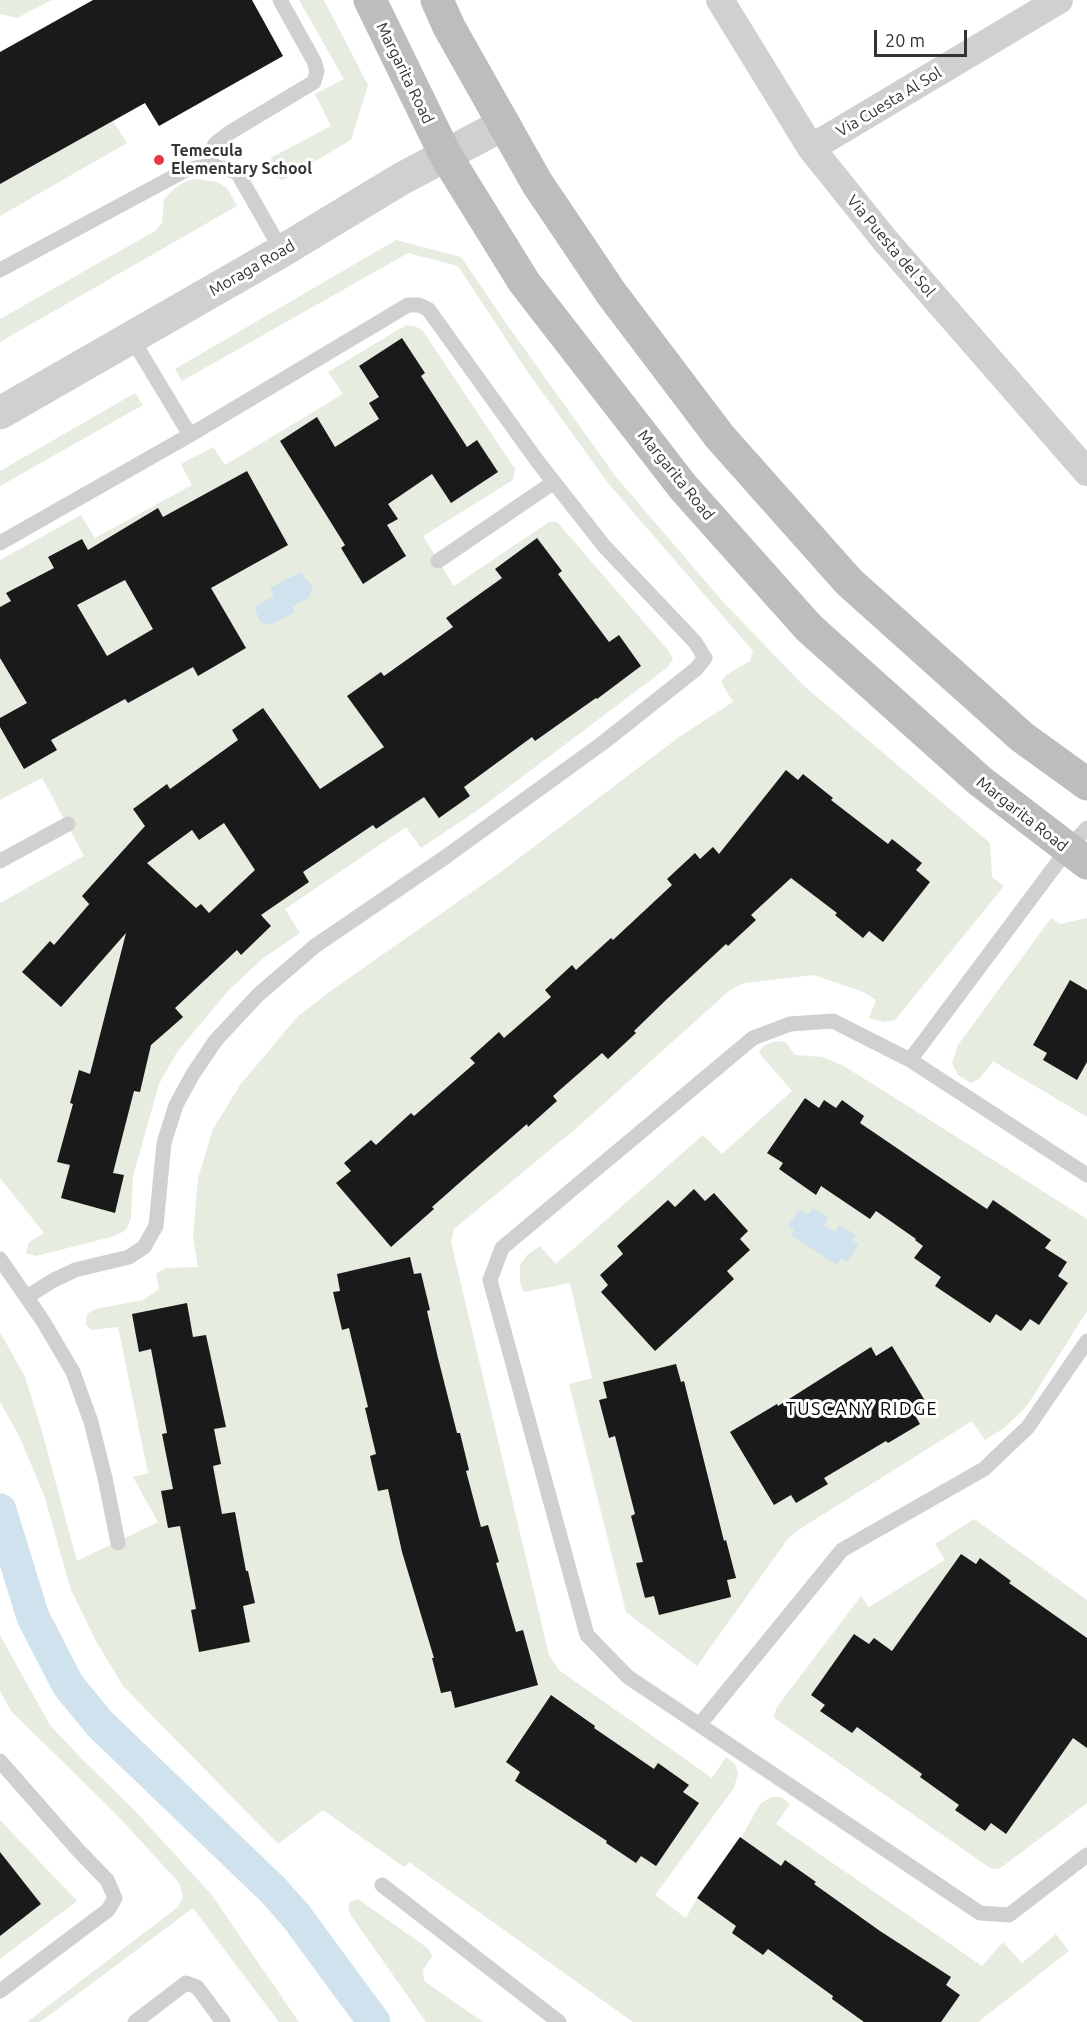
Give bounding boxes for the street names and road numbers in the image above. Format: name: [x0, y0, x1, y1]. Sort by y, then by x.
street label: Margarita Road: [372, 19, 438, 127]
street label: Via Cuesta Al Sol: [833, 63, 945, 141]
street label: Via Puesta del Sol: [843, 191, 939, 301]
street label: Moraga Road: [206, 236, 298, 300]
street label: Margarita Road: [634, 426, 718, 524]
street label: Margarita Road: [973, 772, 1071, 856]

